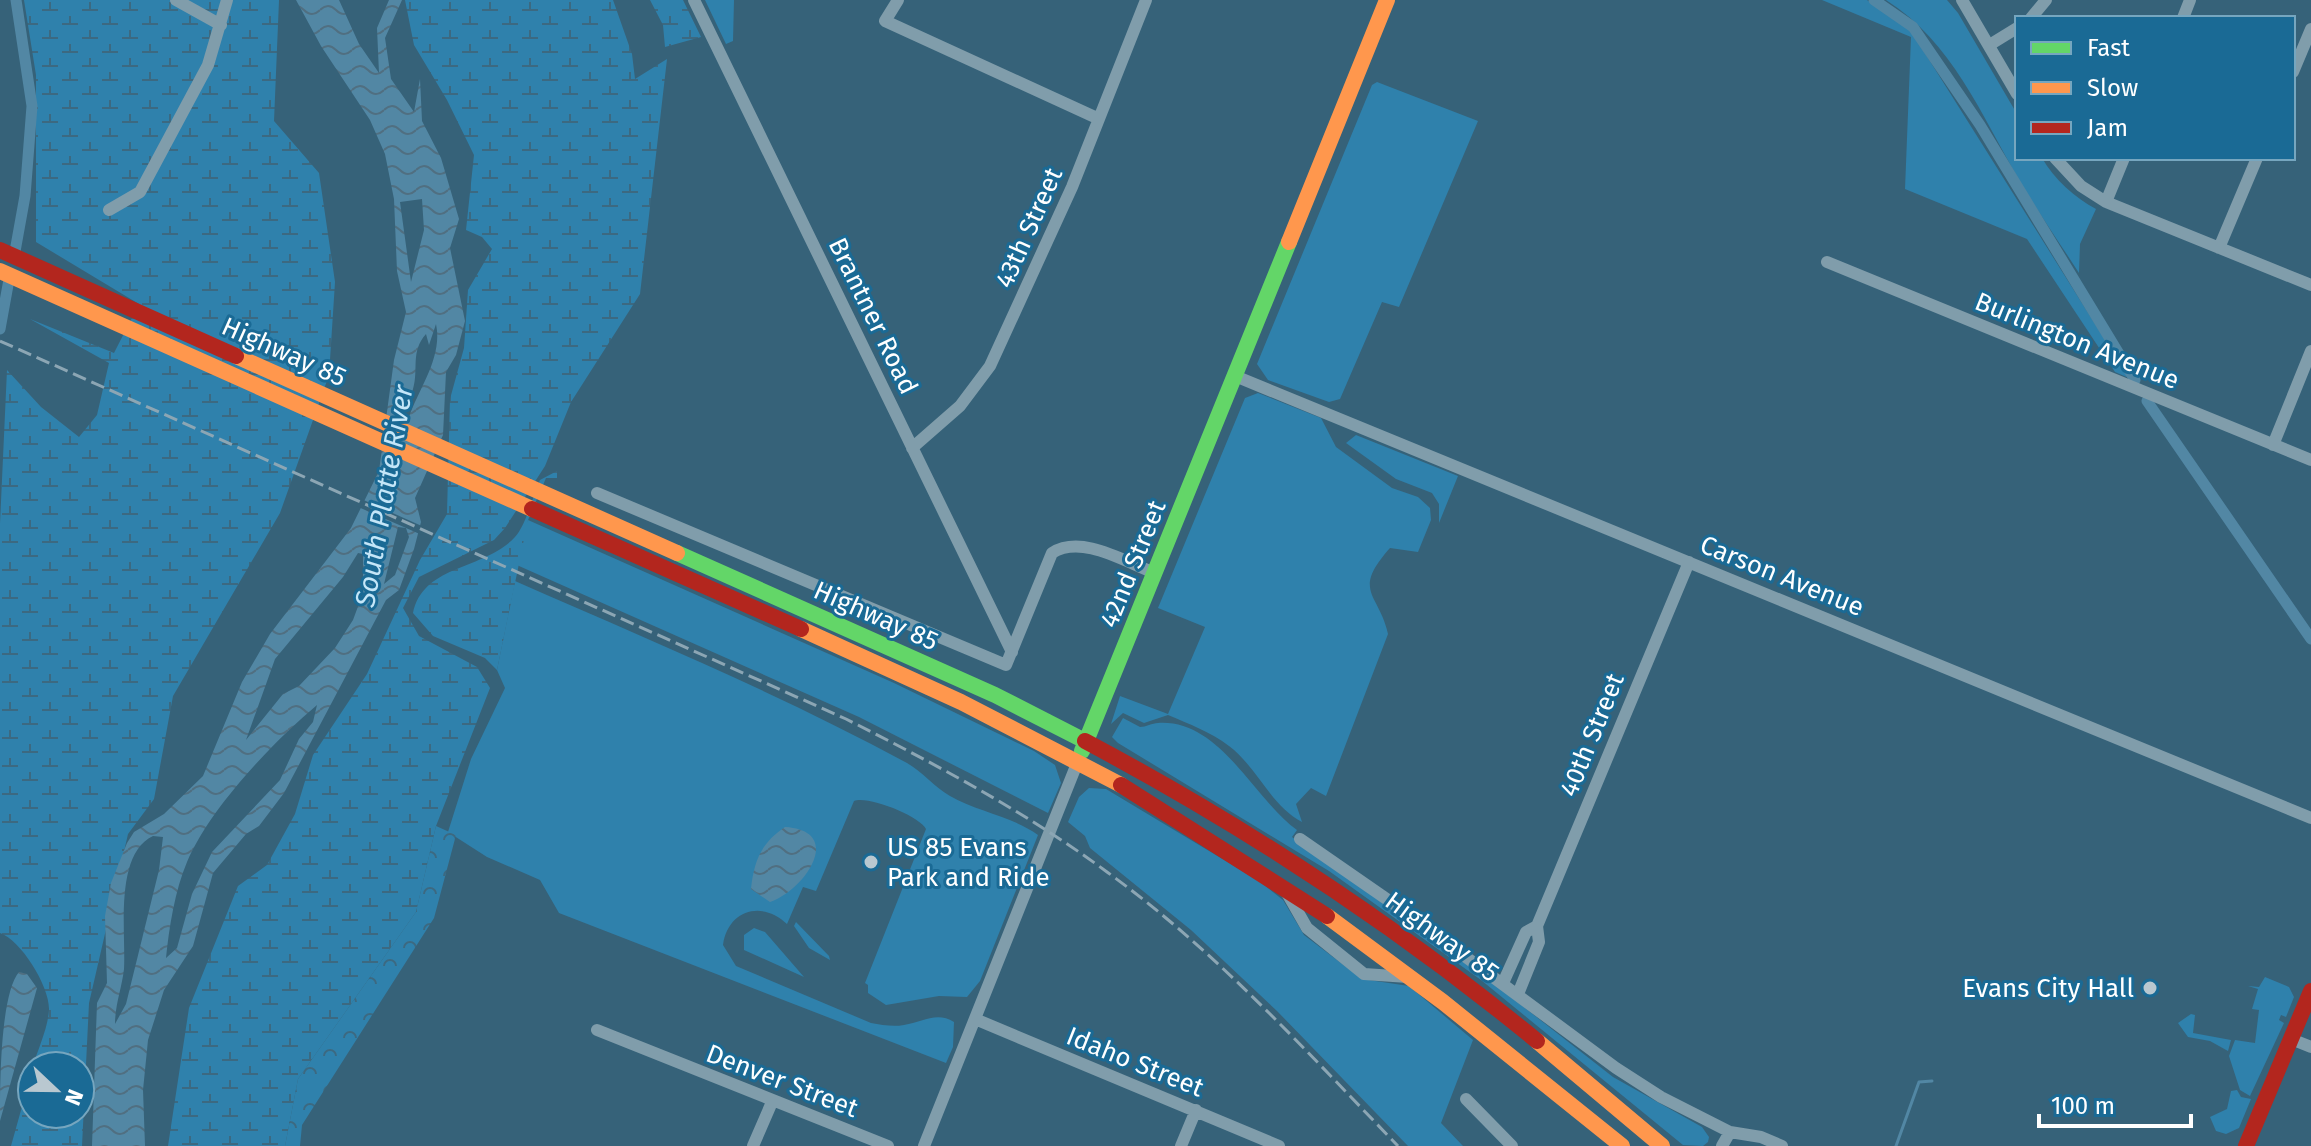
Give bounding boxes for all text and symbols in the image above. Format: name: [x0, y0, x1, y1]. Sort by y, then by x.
legend: [2015, 16, 2295, 160]
text: Fast: [2087, 34, 2130, 62]
text: Slow: [2087, 74, 2138, 102]
text: Jam: [2087, 114, 2128, 142]
street label: 43th Street: [989, 162, 1070, 293]
street label: Brantner Road: [822, 233, 924, 399]
street label: Burlington Avenue: [1970, 286, 2184, 396]
street label: Highway 85: [217, 311, 351, 393]
water label: South Platte River: [348, 381, 420, 611]
street label: 42nd Street: [1093, 495, 1173, 632]
street label: Carson Avenue: [1696, 529, 1868, 623]
street label: Highway 85: [809, 575, 943, 657]
street label: 40th Street: [1553, 668, 1631, 801]
place label: US 85 Evans Park and Ride: [887, 832, 1050, 893]
marker: US 85 Evans Park and Ride: [862, 853, 880, 871]
street label: Highway 85: [1379, 885, 1505, 989]
place label: Evans City Hall: [1962, 973, 2134, 1004]
marker: Evans City Hall: [2141, 979, 2159, 997]
street label: Idaho Street: [1062, 1020, 1209, 1104]
street label: Denver Street: [702, 1038, 863, 1124]
north arrow: [16, 1050, 96, 1130]
scale bar: [2039, 1078, 2191, 1128]
text: N: [59, 1085, 89, 1109]
text: 100 m: [2051, 1092, 2115, 1120]

